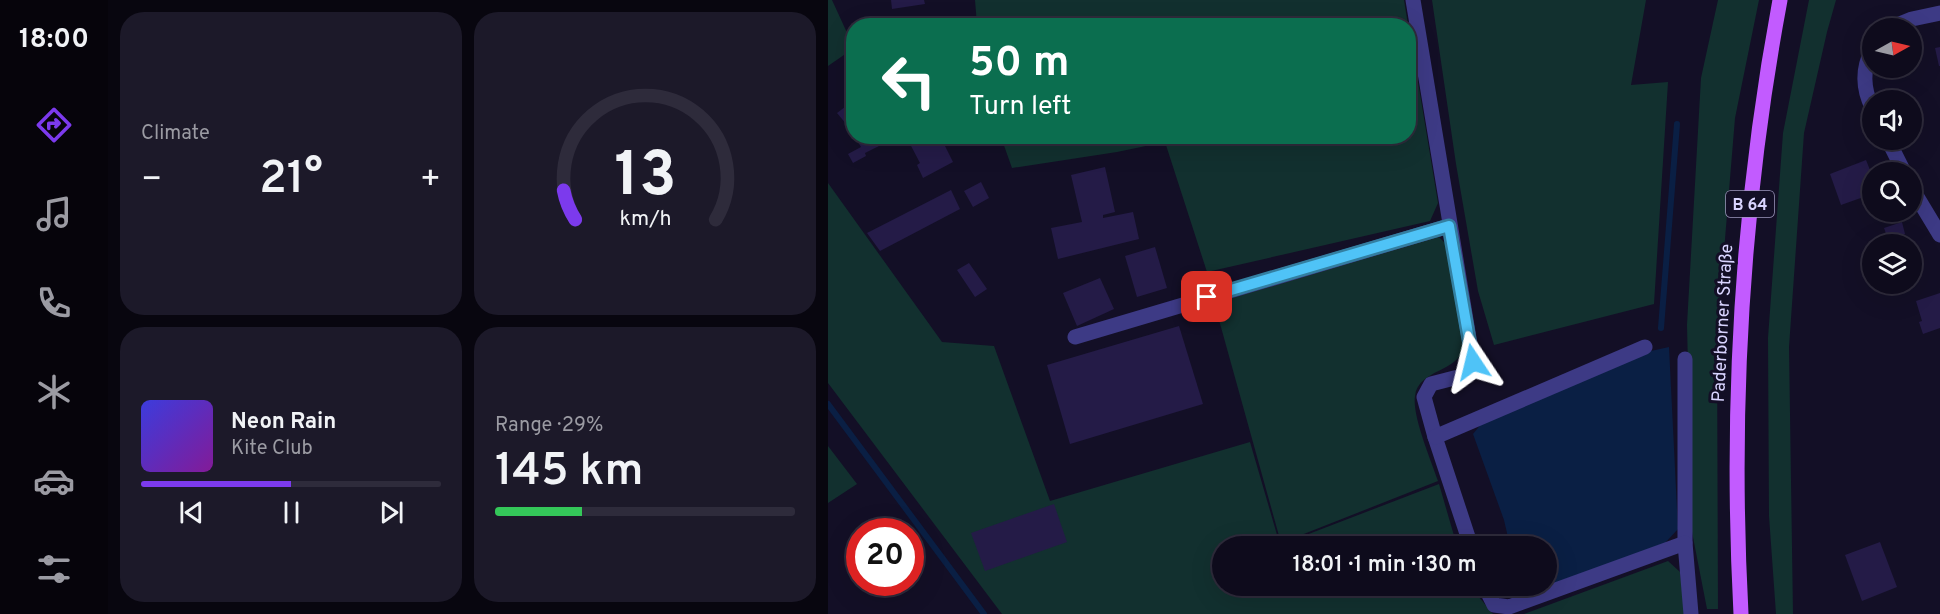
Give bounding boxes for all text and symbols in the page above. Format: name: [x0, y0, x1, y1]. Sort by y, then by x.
north arrow: [1862, 18, 1922, 78]
map controls: [1862, 18, 1922, 294]
text: 18:00: [19, 23, 89, 57]
text: 50 m: [969, 38, 1070, 91]
icon: left: [870, 42, 948, 120]
text: Turn left: [969, 90, 1071, 124]
button: sound: [1862, 90, 1922, 150]
icon: directions: [33, 104, 75, 146]
text: Climate: [141, 121, 210, 147]
text: 13: [614, 139, 676, 218]
text: 21°: [259, 152, 323, 209]
text: −: [141, 160, 162, 202]
text: +: [420, 160, 441, 202]
button: search: [1862, 162, 1922, 222]
road number: B 64: [1726, 191, 1774, 217]
icon: music: [33, 193, 75, 235]
text: km/h: [619, 207, 671, 234]
button: layers: [1862, 234, 1922, 294]
street label: Paderborner Straße: [1708, 243, 1739, 403]
pin: [1181, 271, 1232, 322]
icon: arrive: [1190, 280, 1223, 313]
icon: phone: [33, 282, 75, 324]
position arrow: [1441, 330, 1505, 394]
icon: climate: [33, 371, 75, 413]
text: Neon Rain: [231, 409, 336, 436]
text: Range · 29%: [495, 413, 603, 439]
text: Kite Club: [231, 436, 313, 462]
text: 145 km: [495, 444, 643, 501]
icon: car: [33, 460, 75, 502]
icon: previous: [175, 496, 208, 529]
icon: pause: [275, 496, 308, 529]
icon: next: [375, 496, 408, 529]
speed limit sign: 20: [846, 518, 924, 596]
icon: filters: [33, 548, 75, 590]
text: 18:01 · 1 min · 130 m: [1292, 552, 1477, 579]

